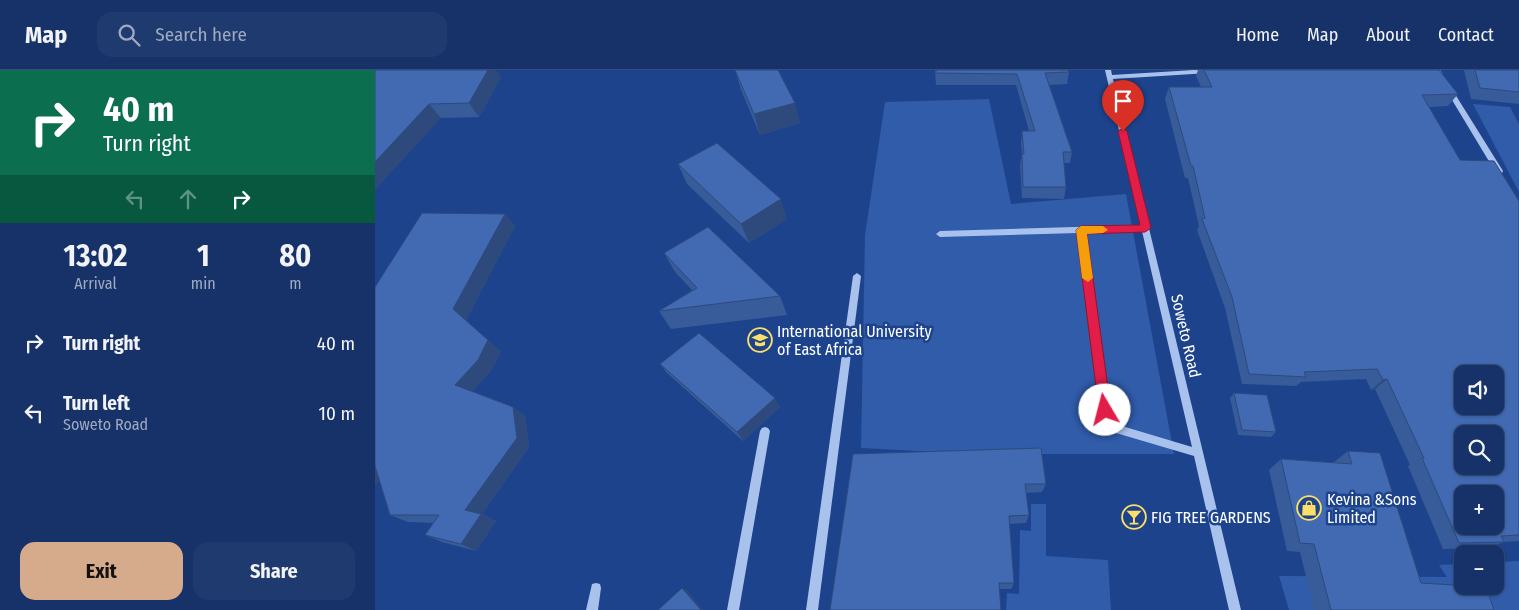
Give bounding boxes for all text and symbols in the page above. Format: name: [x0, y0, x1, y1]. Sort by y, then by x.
search box: [97, 12, 447, 57]
text: Map: [25, 21, 67, 49]
icon: search: [115, 21, 143, 49]
text: Search here: [155, 23, 247, 46]
text: Home: [1236, 24, 1279, 46]
text: Map: [1307, 24, 1338, 46]
text: About: [1366, 24, 1410, 46]
text: Contact: [1438, 24, 1494, 46]
pin: [1102, 80, 1144, 131]
icon: arrive: [1109, 87, 1137, 115]
text: 40 m: [103, 88, 174, 130]
icon: right: [20, 90, 85, 155]
text: Turn right: [103, 130, 191, 157]
icon: left: [121, 185, 149, 213]
icon: ahead: [174, 185, 202, 213]
icon: right: [227, 185, 255, 213]
text: 13:02: [64, 238, 127, 274]
text: 1: [197, 238, 210, 274]
text: 80: [279, 238, 311, 274]
text: Arrival: [74, 274, 117, 293]
text: min: [191, 274, 216, 293]
text: m: [289, 274, 301, 293]
street label: Soweto Road: [1167, 292, 1205, 380]
place label: International University of East Africa: [777, 322, 932, 359]
school or university icon: International University of East Africa: [747, 327, 773, 353]
icon: right: [20, 329, 48, 357]
text: Turn right: [63, 332, 140, 355]
text: 40 m: [317, 332, 355, 355]
map controls: [1454, 365, 1504, 595]
button: sound: [1454, 365, 1504, 415]
position arrow: [1078, 383, 1130, 435]
text: Turn left: [63, 392, 130, 415]
icon: left: [20, 399, 48, 427]
text: 10 m: [319, 402, 355, 425]
text: Soweto Road: [63, 415, 148, 434]
button: search: [1454, 425, 1504, 475]
button: +: [1454, 485, 1504, 535]
place label: Kevina &Sons Limited: [1327, 490, 1417, 527]
shop icon: Kevina &Sons Limited: [1296, 495, 1322, 521]
bar icon: FIG TREE GARDENS: [1121, 504, 1147, 530]
place label: FIG TREE GARDENS: [1151, 508, 1271, 527]
button: Exit: [20, 542, 183, 600]
button: Share: [193, 542, 355, 600]
button: −: [1454, 545, 1504, 595]

